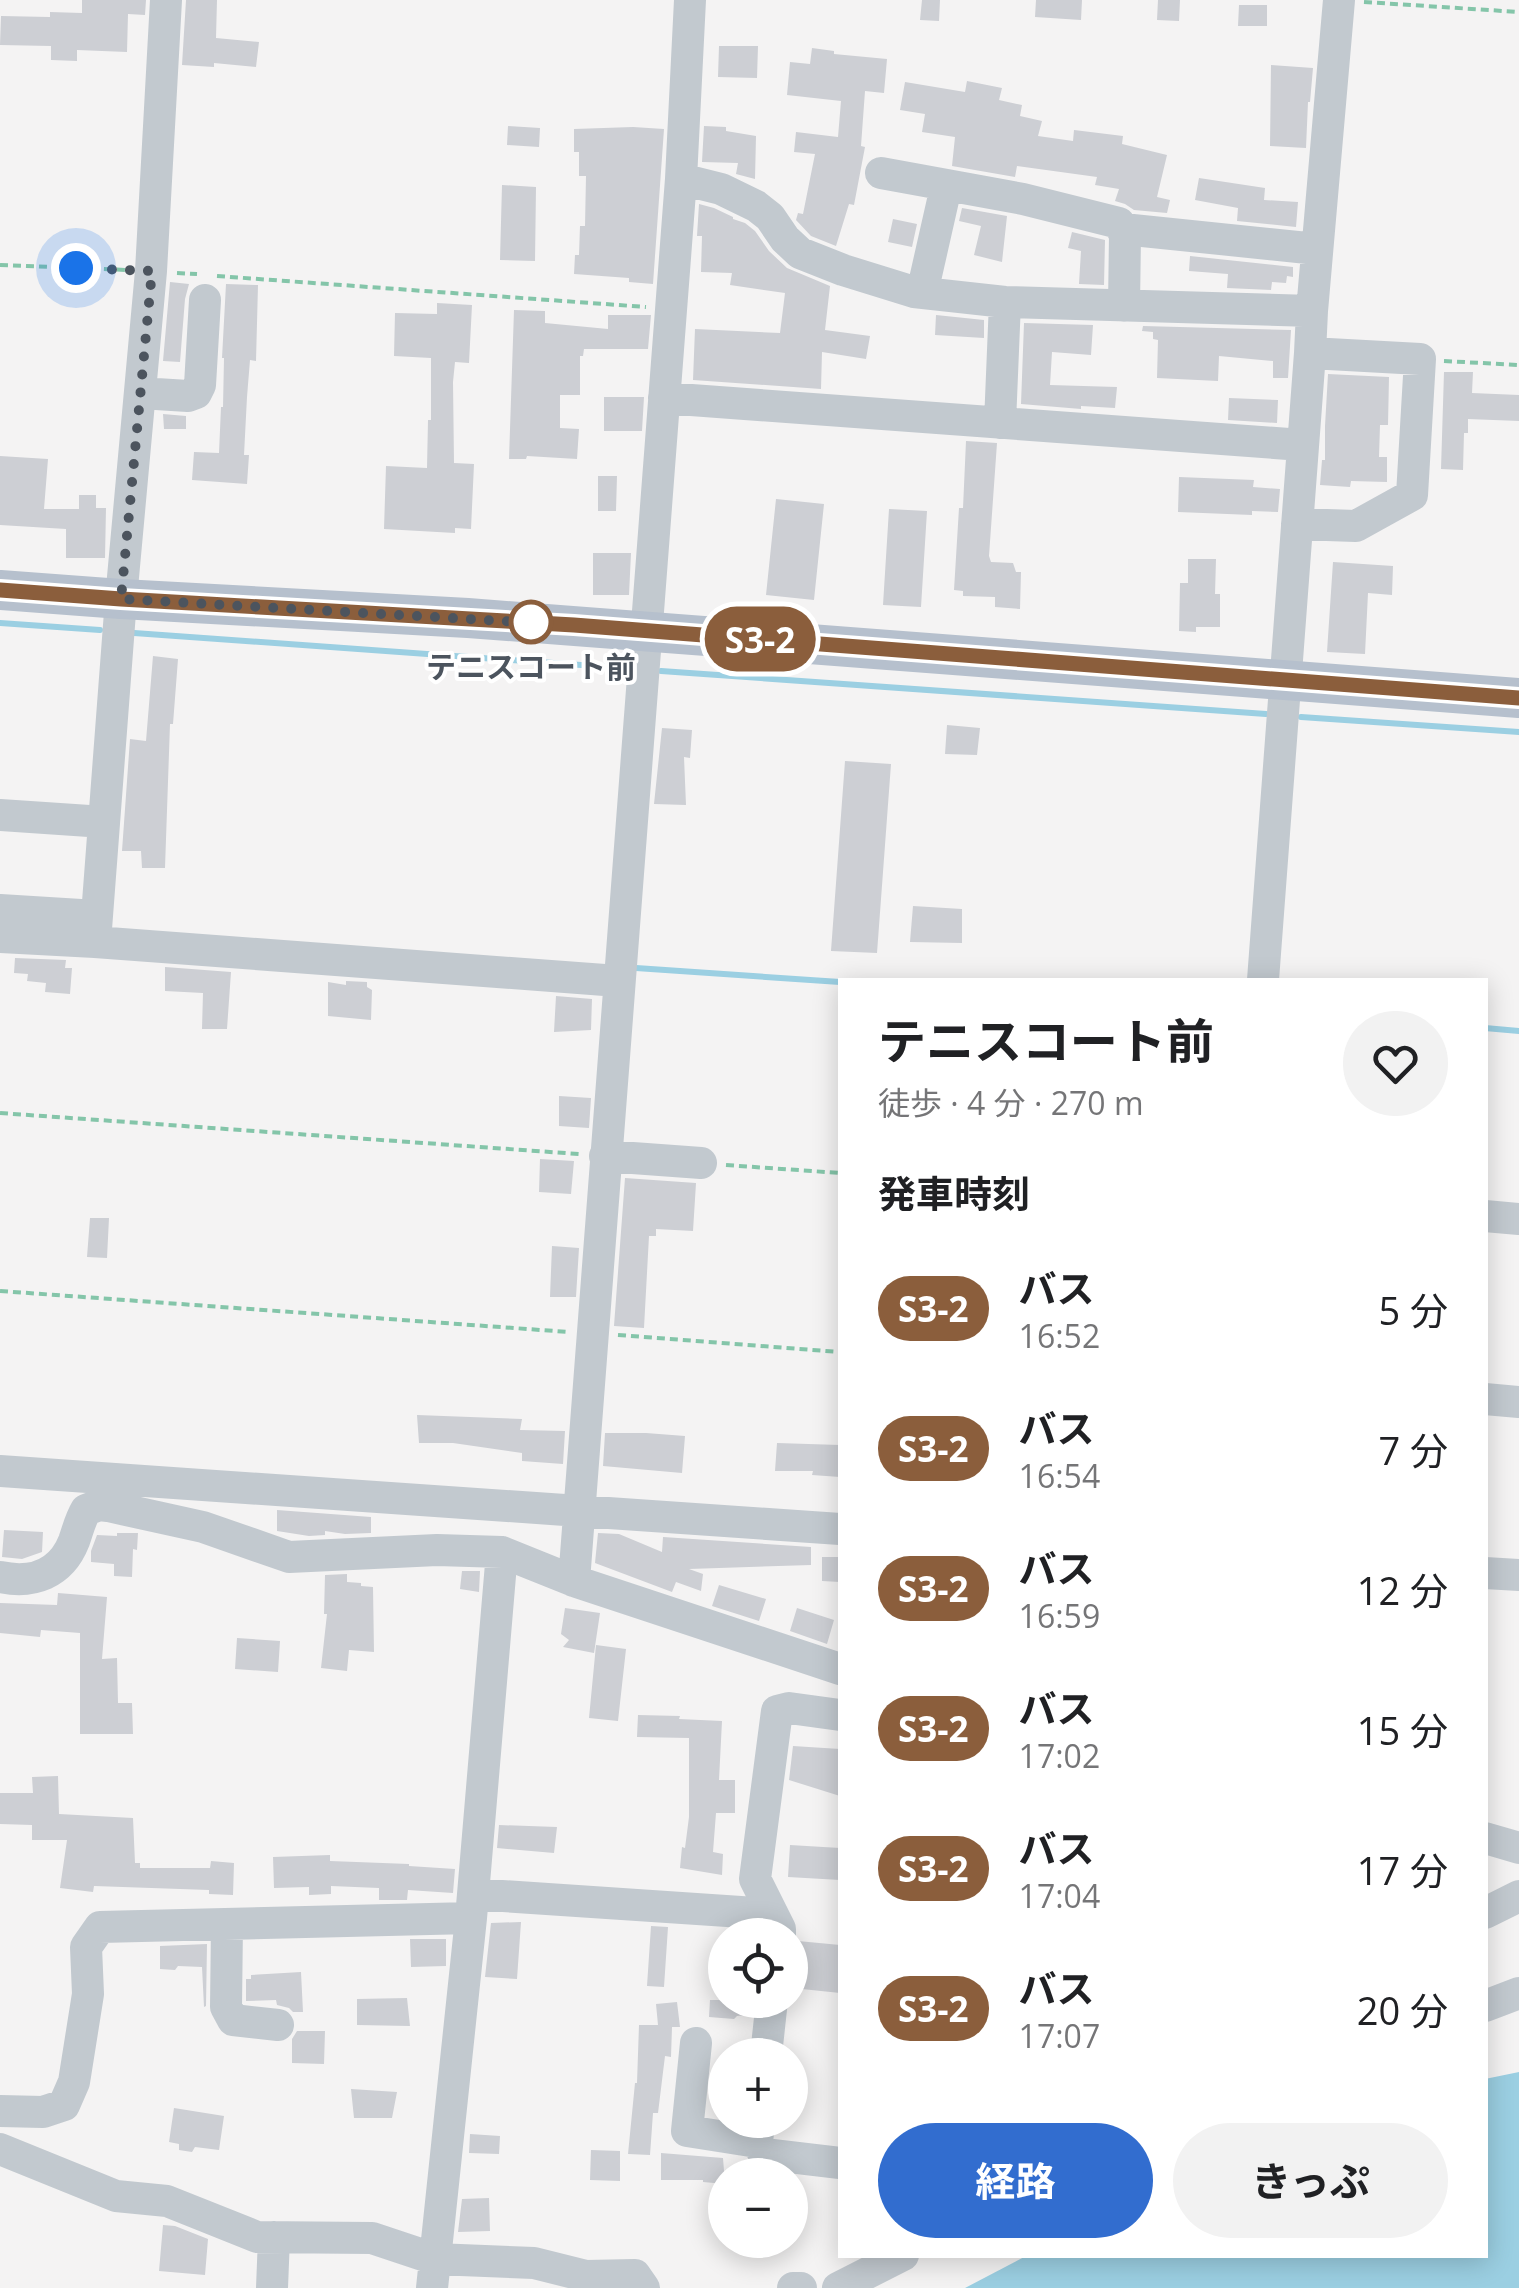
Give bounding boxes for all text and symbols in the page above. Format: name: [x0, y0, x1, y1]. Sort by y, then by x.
your location: [51, 243, 101, 293]
marker: テニスコート前: [510, 601, 552, 643]
line badge: S3-2: [690, 606, 830, 672]
text: S3-2: [725, 616, 795, 663]
place label: テニスコート前: [426, 646, 636, 687]
text: テニスコート前: [878, 1008, 1214, 1073]
button: heart: [1343, 1011, 1448, 1116]
text: 徒歩 · 4 分 · 270 m: [878, 1081, 1144, 1124]
text: 発車時刻: [878, 1167, 1030, 1219]
text: バス: [1019, 1262, 1095, 1314]
text: 5 分: [1378, 1284, 1448, 1336]
text: S3-2: [898, 1285, 969, 1332]
text: 16:52: [1019, 1314, 1100, 1357]
text: バス: [1019, 1402, 1095, 1454]
text: 7 分: [1378, 1424, 1448, 1476]
text: S3-2: [898, 1425, 969, 1472]
text: 16:54: [1019, 1454, 1100, 1497]
text: バス: [1019, 1542, 1095, 1594]
text: 12 分: [1357, 1564, 1448, 1616]
text: S3-2: [898, 1565, 969, 1612]
text: 16:59: [1019, 1594, 1100, 1637]
text: バス: [1019, 1682, 1095, 1734]
text: 15 分: [1357, 1704, 1448, 1756]
text: S3-2: [898, 1705, 969, 1752]
text: 17:02: [1019, 1734, 1100, 1777]
text: バス: [1019, 1822, 1095, 1874]
text: 17 分: [1357, 1844, 1448, 1896]
text: S3-2: [898, 1845, 969, 1892]
text: 17:04: [1019, 1874, 1100, 1917]
map controls: [708, 1918, 808, 2258]
button: locate: [708, 1918, 808, 2018]
text: バス: [1019, 1962, 1095, 2014]
text: 20 分: [1357, 1984, 1448, 2036]
text: S3-2: [898, 1985, 969, 2032]
text: 17:07: [1019, 2014, 1100, 2057]
button: +: [708, 2038, 808, 2138]
button: 経路: [878, 2123, 1153, 2238]
button: きっぷ: [1173, 2123, 1448, 2238]
button: −: [708, 2158, 808, 2258]

